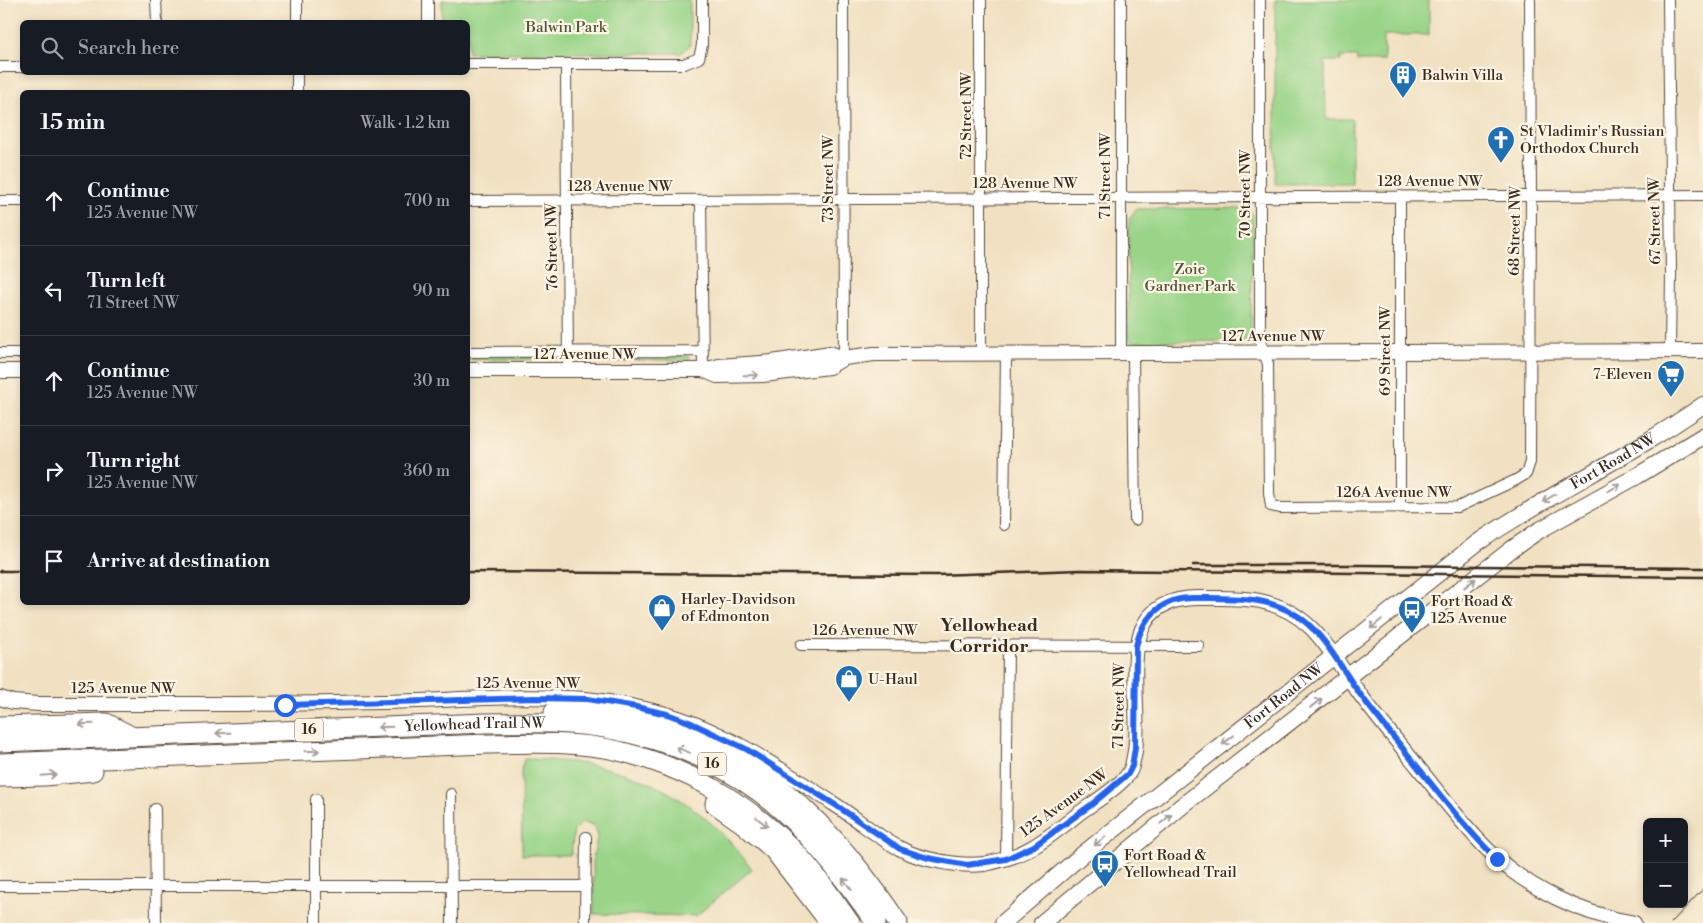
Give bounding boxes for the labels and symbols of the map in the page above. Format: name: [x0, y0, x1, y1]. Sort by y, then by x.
park label: Balwin Park: [524, 18, 608, 37]
building icon: Balwin Villa: [1388, 60, 1418, 99]
place label: Balwin Villa: [1421, 66, 1504, 85]
street label: 72 Street NW: [957, 72, 976, 160]
place label: St Vladimir's Russian Orthodox Church: [1520, 122, 1664, 158]
church icon: St Vladimir's Russian Orthodox Church: [1486, 125, 1516, 164]
street label: 71 Street NW: [1096, 132, 1115, 219]
street label: 73 Street NW: [819, 135, 838, 223]
street label: 70 Street NW: [1236, 149, 1255, 238]
street label: 128 Avenue NW: [1378, 172, 1483, 191]
street label: 128 Avenue NW: [973, 174, 1078, 193]
street label: 128 Avenue NW: [568, 177, 673, 196]
street label: 67 Street NW: [1645, 177, 1665, 265]
street label: 68 Street NW: [1505, 185, 1525, 276]
street label: 76 Street NW: [542, 203, 562, 291]
park label: Zoie Gardner Park: [1145, 260, 1237, 296]
street label: 69 Street NW: [1376, 306, 1395, 396]
street label: 127 Avenue NW: [1221, 327, 1325, 346]
street label: 127 Avenue NW: [533, 345, 637, 364]
supermarket icon: 7-Eleven: [1656, 359, 1686, 398]
place label: 7-Eleven: [1593, 365, 1652, 384]
one-way arrow: [742, 371, 758, 380]
street label: Fort Road NW: [1567, 429, 1659, 493]
street label: 126A Avenue NW: [1336, 483, 1452, 502]
one-way arrow: [1606, 483, 1621, 493]
one-way arrow: [1543, 494, 1557, 504]
one-way arrow: [1463, 577, 1476, 588]
place label: Harley-Davidson of Edmonton: [681, 590, 796, 626]
place label: Fort Road & 125 Avenue: [1431, 592, 1513, 628]
shop icon: Harley-Davidson of Edmonton: [647, 593, 677, 632]
bus stop icon: Fort Road & 125 Avenue: [1397, 595, 1427, 634]
district label: Yellowhead Corridor: [940, 614, 1038, 658]
one-way arrow: [1369, 619, 1382, 630]
street label: 126 Avenue NW: [813, 621, 918, 640]
street label: Fort Road NW: [1240, 659, 1327, 733]
street label: 71 Street NW: [1109, 662, 1129, 749]
shop icon: U-Haul: [834, 664, 864, 703]
place label: U-Haul: [868, 670, 918, 689]
street label: 125 Avenue NW: [476, 674, 580, 693]
street label: 125 Avenue NW: [71, 679, 175, 698]
route start: [274, 694, 297, 717]
one-way arrow: [1309, 697, 1322, 708]
street label: Yellowhead Trail NW: [403, 713, 546, 736]
road number: 16: [295, 718, 323, 742]
one-way arrow: [78, 719, 94, 729]
one-way arrow: [377, 722, 393, 731]
one-way arrow: [215, 728, 232, 738]
one-way arrow: [1222, 735, 1235, 746]
one-way arrow: [676, 745, 691, 754]
one-way arrow: [304, 746, 320, 755]
road number: 16: [698, 752, 726, 776]
street label: 125 Avenue NW: [1016, 765, 1112, 841]
one-way arrow: [40, 770, 56, 780]
one-way arrow: [1160, 814, 1173, 825]
one-way arrow: [756, 817, 769, 828]
one-way arrow: [1093, 836, 1107, 846]
place label: Fort Road & Yellowhead Trail: [1123, 846, 1237, 882]
route end: [1486, 848, 1509, 871]
bus stop icon: Fort Road & Yellowhead Trail: [1090, 849, 1120, 888]
one-way arrow: [842, 877, 853, 890]

